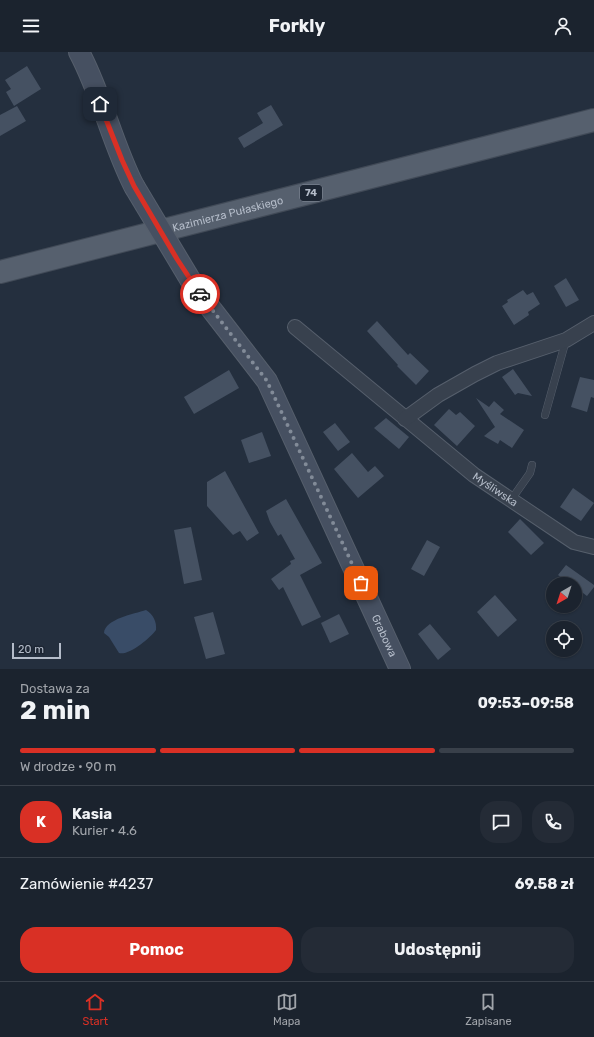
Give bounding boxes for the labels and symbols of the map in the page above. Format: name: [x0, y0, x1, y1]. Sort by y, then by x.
pin: [83, 87, 117, 121]
road number: 74: [300, 185, 322, 201]
street label: Kazimierza Pułaskiego: [171, 193, 284, 234]
courier: [180, 274, 220, 314]
street label: Myśliwska: [470, 470, 520, 509]
pin: [344, 566, 378, 600]
north arrow: [546, 577, 582, 613]
street label: Grabowa: [369, 612, 400, 659]
scale bar: [12, 641, 61, 660]

